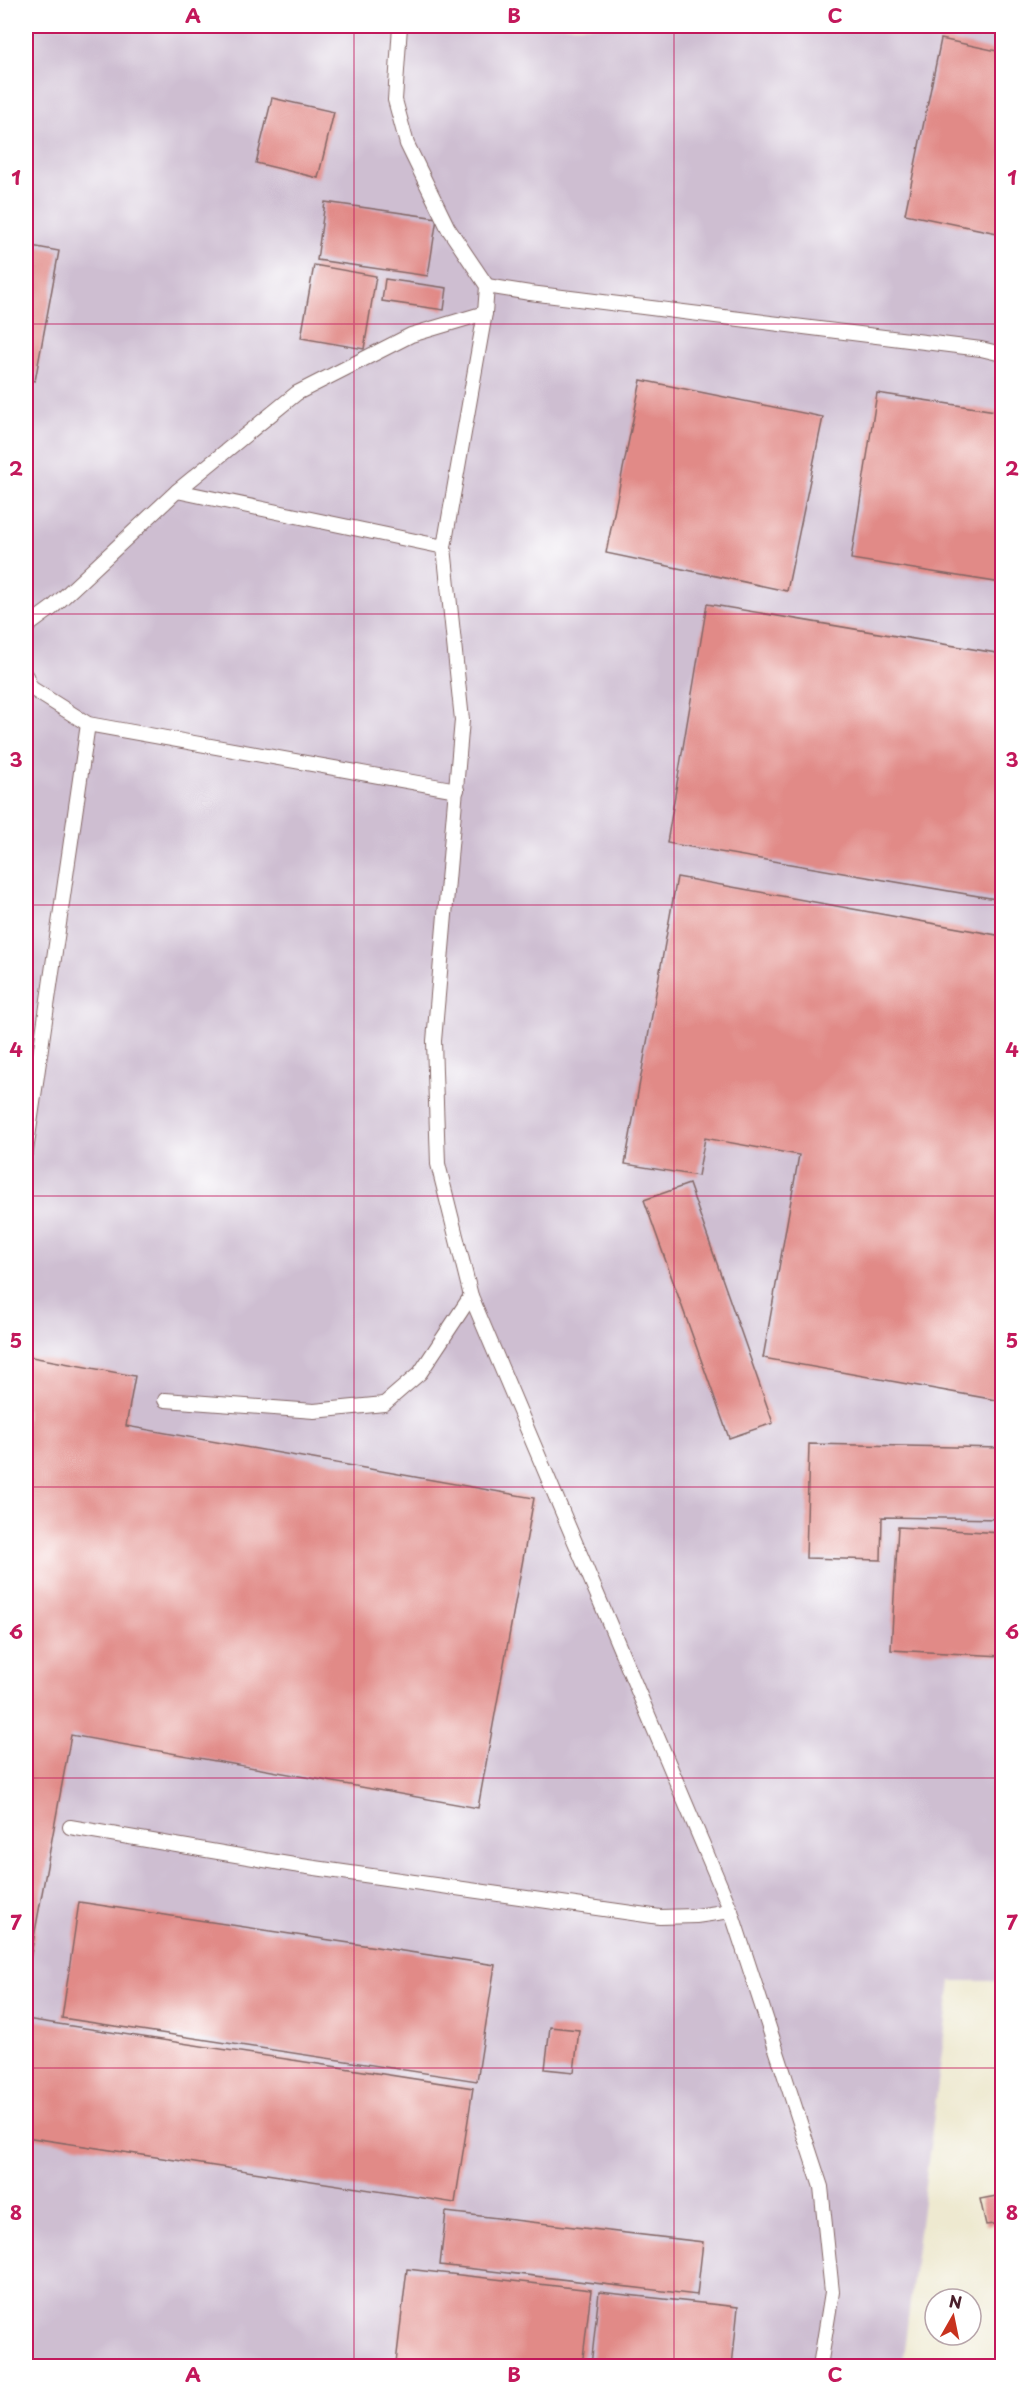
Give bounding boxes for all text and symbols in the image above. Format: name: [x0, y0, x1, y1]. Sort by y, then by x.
text: A: [185, 0, 201, 30]
text: B: [507, 0, 521, 30]
text: C: [827, 0, 843, 30]
text: 1: [11, 162, 21, 192]
text: 1: [1007, 162, 1017, 192]
text: 2: [9, 453, 23, 483]
text: 2: [1005, 453, 1019, 483]
text: 3: [9, 744, 23, 774]
text: 3: [1005, 744, 1019, 774]
text: 4: [9, 1034, 23, 1064]
text: 4: [1005, 1034, 1019, 1064]
text: 5: [10, 1325, 22, 1355]
text: 5: [1006, 1325, 1018, 1355]
text: 6: [9, 1616, 23, 1646]
text: 6: [1005, 1616, 1019, 1646]
text: 7: [10, 1907, 22, 1937]
text: 7: [1006, 1907, 1018, 1937]
text: 8: [10, 2197, 22, 2227]
text: 8: [1006, 2197, 1018, 2227]
north arrow: [923, 2287, 983, 2347]
text: N: [947, 2288, 964, 2314]
text: A: [185, 2359, 201, 2389]
text: B: [507, 2359, 521, 2389]
text: C: [827, 2359, 843, 2389]

